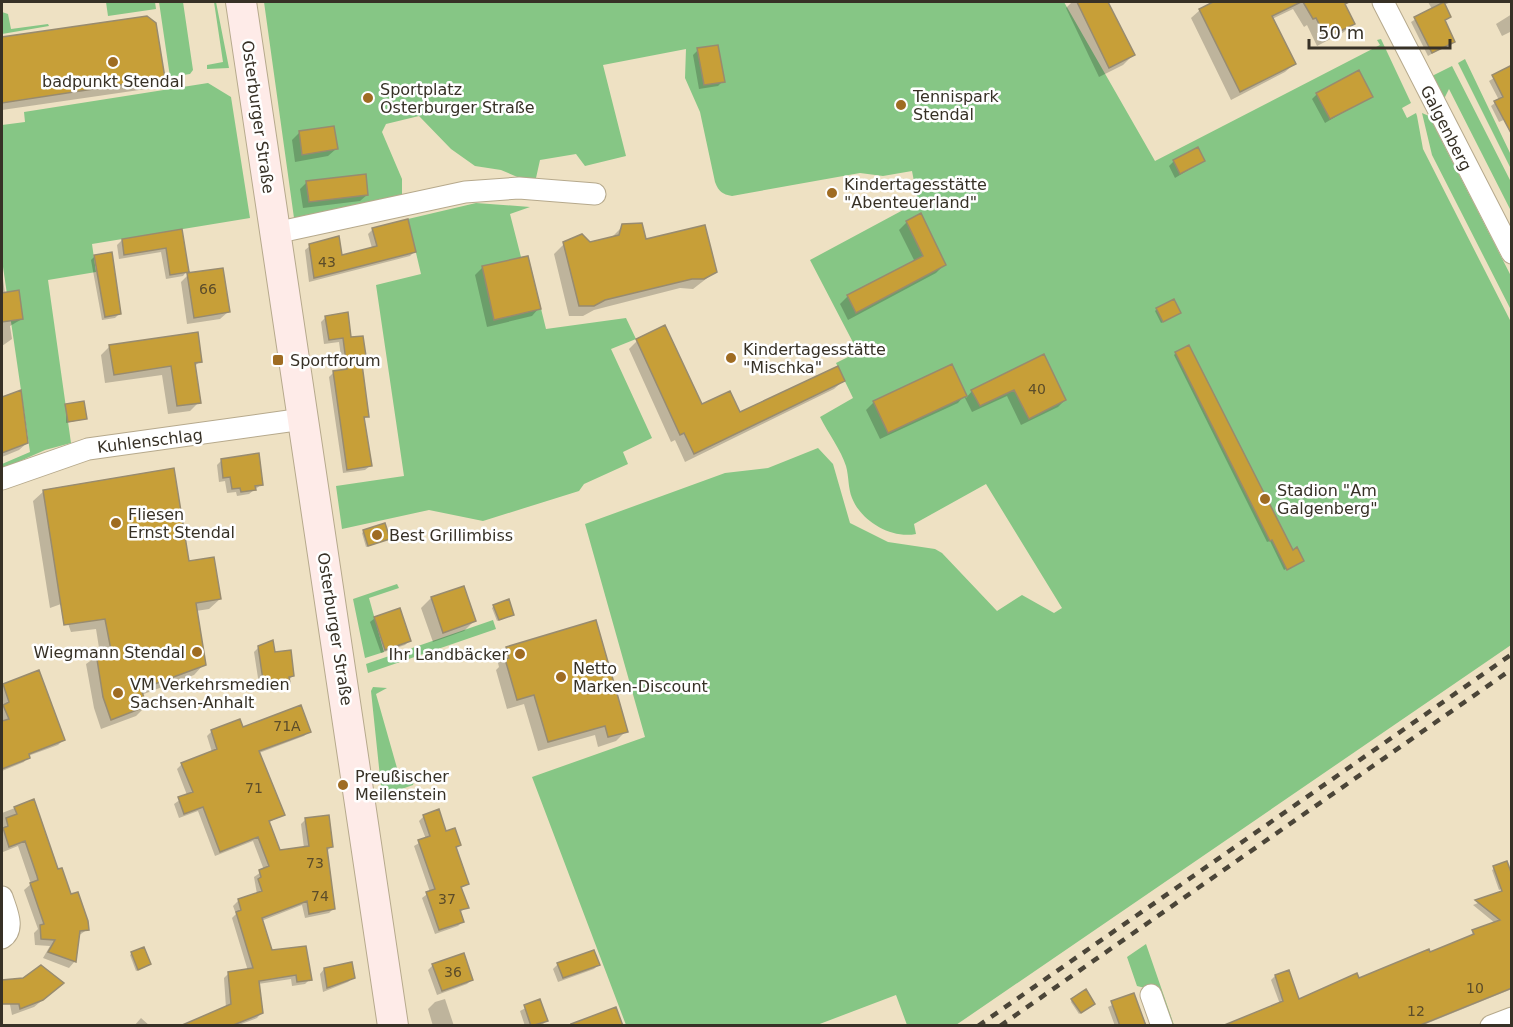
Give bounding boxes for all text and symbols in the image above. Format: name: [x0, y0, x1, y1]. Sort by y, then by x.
scale bar: [1309, 12, 1450, 50]
text: 50 m: [1318, 22, 1364, 43]
street label: Osterburger Straße: [238, 39, 278, 195]
marker: badpunkt Stendal: [106, 55, 120, 69]
place label: badpunkt Stendal: [42, 72, 184, 91]
place label: Sportplatz Osterburger Straße: [380, 80, 535, 117]
street label: Galgenberg: [1416, 82, 1476, 174]
place label: Tennispark Stendal: [912, 87, 1000, 124]
marker: Sportplatz Osterburger Straße: [361, 91, 375, 105]
marker: Tennispark Stendal: [894, 98, 908, 112]
place label: Kindertagesstätte "Abenteuerland": [844, 175, 987, 212]
marker: Kindertagesstätte "Abenteuerland": [825, 186, 839, 200]
house number: 43: [318, 254, 336, 270]
house number: 66: [199, 281, 217, 297]
place label: Kindertagesstätte "Mischka": [743, 340, 886, 377]
place label: Sportforum: [290, 351, 381, 370]
marker: Kindertagesstätte "Mischka": [724, 351, 738, 365]
marker: Sportforum: [271, 353, 285, 367]
house number: 40: [1028, 381, 1046, 397]
street label: Kuhlenschlag: [96, 425, 204, 457]
place label: Stadion "Am Galgenberg": [1277, 481, 1378, 518]
marker: Stadion "Am Galgenberg": [1258, 492, 1272, 506]
place label: Fliesen Ernst Stendal: [128, 505, 235, 542]
marker: Fliesen Ernst Stendal: [109, 516, 123, 530]
place label: Best Grillimbiss: [389, 526, 513, 545]
marker: Best Grillimbiss: [370, 528, 384, 542]
street label: Osterburger Straße: [314, 551, 356, 707]
place label: Wiegmann Stendal: [34, 643, 185, 662]
marker: Wiegmann Stendal: [190, 645, 204, 659]
place label: Ihr Landbäcker: [389, 645, 508, 664]
marker: Ihr Landbäcker: [513, 647, 527, 661]
place label: Netto Marken-Discount: [573, 659, 708, 696]
marker: Netto Marken-Discount: [554, 670, 568, 684]
place label: VM Verkehrsmedien Sachsen-Anhalt: [130, 675, 290, 712]
marker: VM Verkehrsmedien Sachsen-Anhalt: [111, 686, 125, 700]
house number: 71A: [273, 718, 301, 734]
place label: Preußischer Meilenstein: [355, 767, 449, 804]
marker: Preußischer Meilenstein: [336, 778, 350, 792]
house number: 71: [245, 780, 263, 796]
house number: 73: [306, 855, 324, 871]
house number: 74: [311, 888, 329, 904]
house number: 37: [438, 891, 456, 907]
house number: 36: [444, 964, 462, 980]
house number: 10: [1466, 980, 1484, 996]
house number: 12: [1407, 1003, 1425, 1019]

